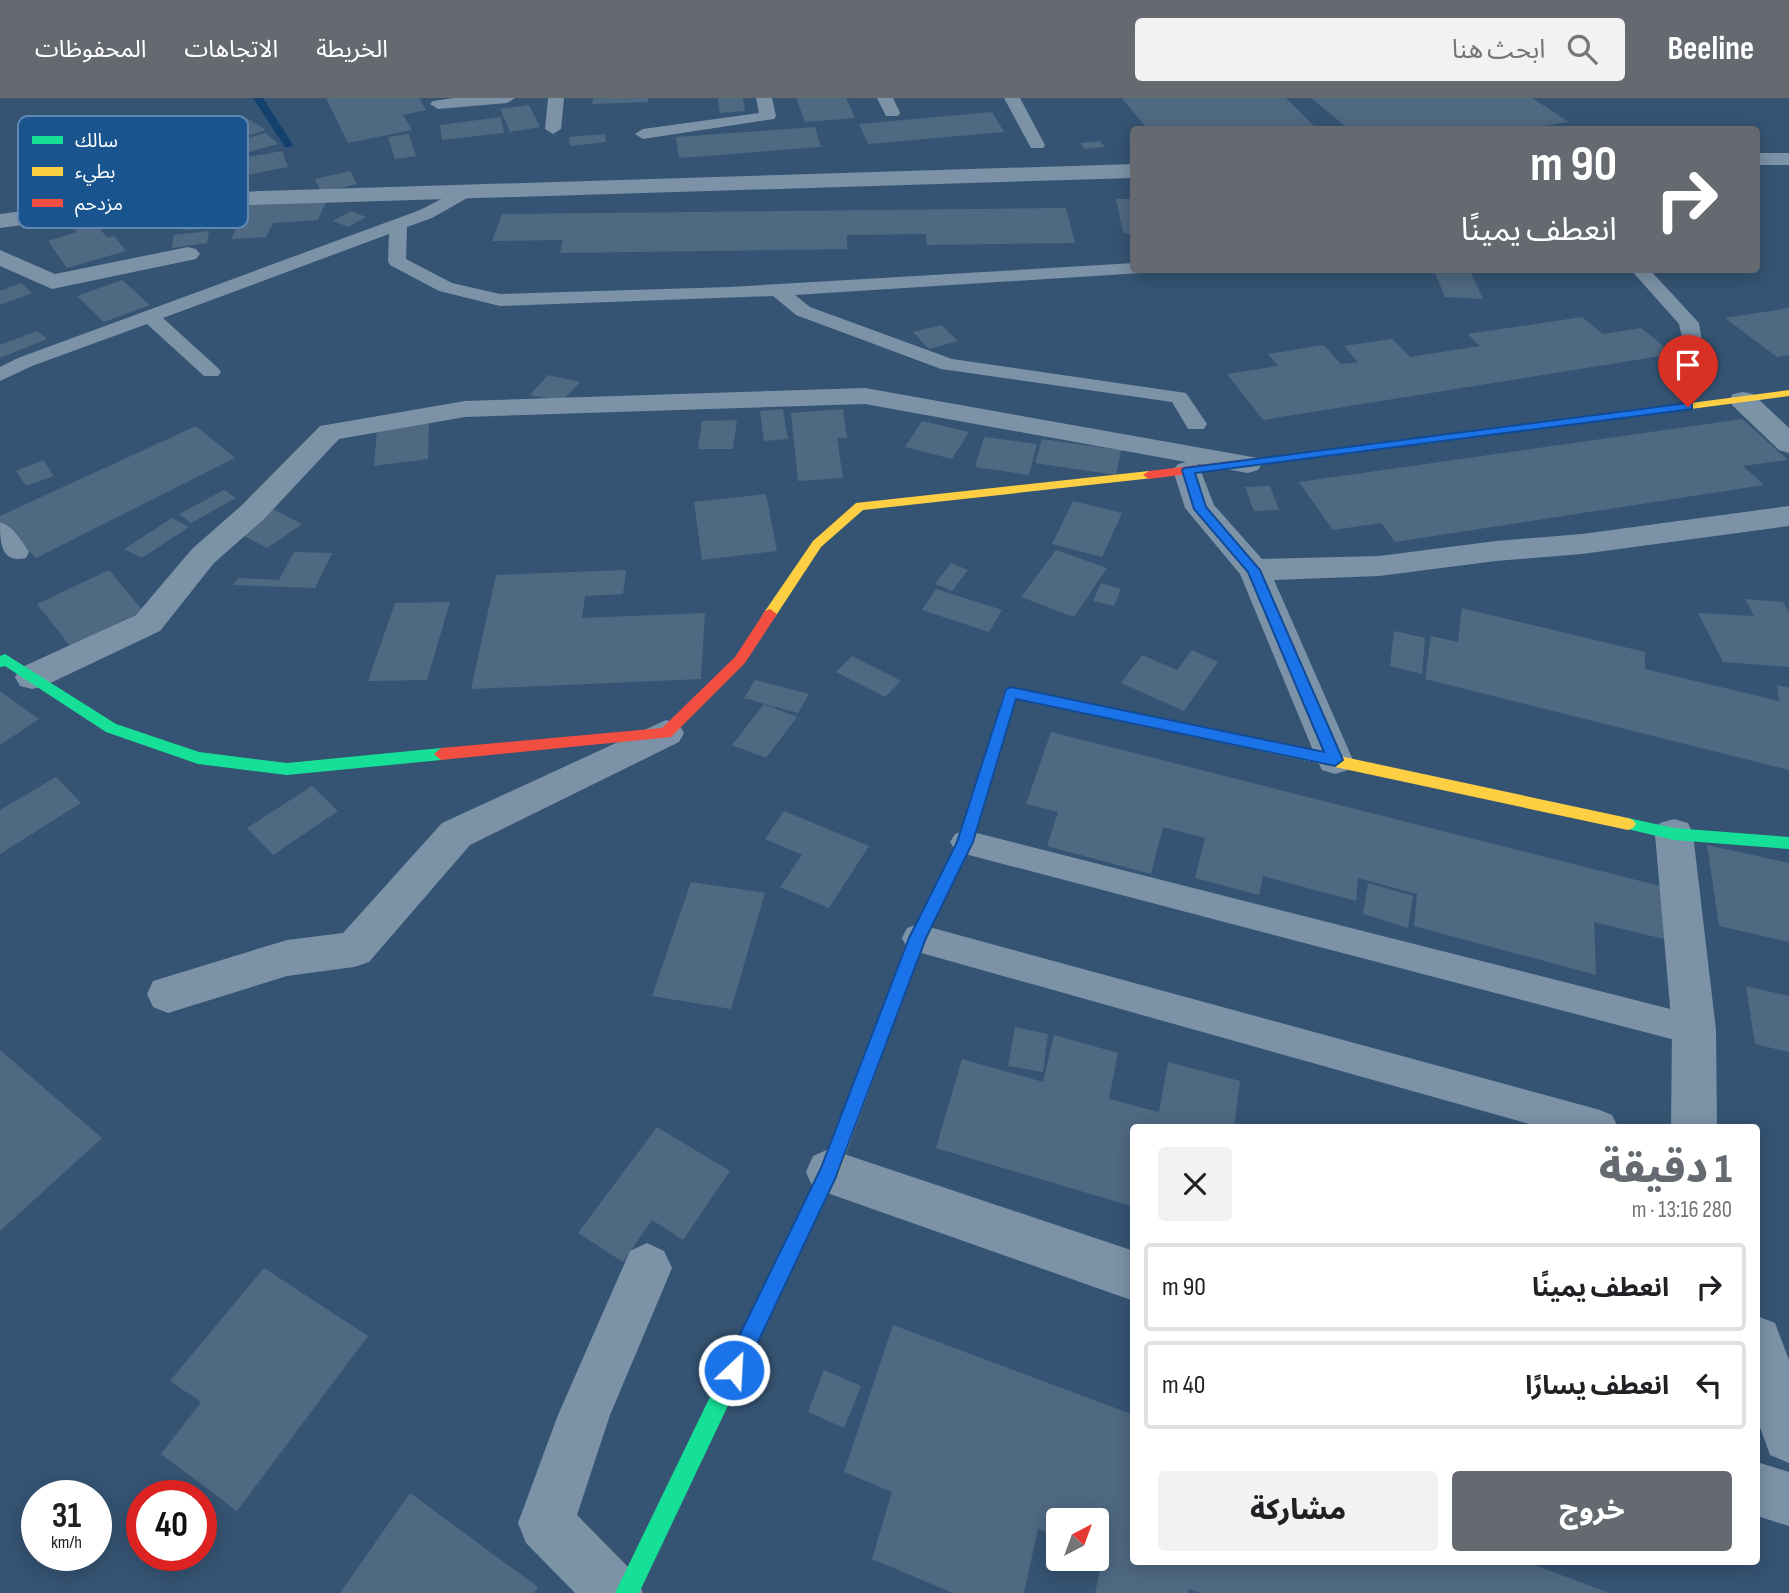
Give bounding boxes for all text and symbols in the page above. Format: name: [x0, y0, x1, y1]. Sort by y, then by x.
search box: [1135, 18, 1625, 81]
text: Beeline: [1667, 29, 1754, 69]
icon: search: [1563, 30, 1601, 68]
text: المحفوظات: [35, 35, 146, 64]
text: الاتجاهات: [184, 35, 278, 64]
text: الخريطة: [316, 35, 388, 64]
text: ابحث هنا: [1452, 35, 1545, 66]
legend: [18, 116, 248, 228]
text: سالك: [75, 130, 118, 153]
text: 90 m: [1530, 136, 1617, 195]
icon: right: [1641, 154, 1732, 245]
text: بطيء: [75, 161, 115, 186]
text: مزدحم: [75, 193, 123, 218]
text: انعطف يمينًا: [1461, 211, 1617, 250]
pin: [1658, 335, 1718, 407]
icon: arrive: [1669, 346, 1707, 384]
text: 1 دقيقة: [1599, 1144, 1732, 1195]
button: close: [1158, 1147, 1232, 1221]
text: 280 m · 13:16: [1632, 1196, 1732, 1224]
icon: right: [1690, 1268, 1728, 1306]
text: 90 m: [1162, 1272, 1206, 1303]
text: انعطف يمينًا: [1532, 1273, 1669, 1304]
position arrow: [697, 1333, 771, 1407]
icon: left: [1690, 1366, 1728, 1404]
text: 40 m: [1162, 1370, 1205, 1401]
text: انعطف يسارًا: [1525, 1371, 1669, 1402]
button: مشاركة: [1158, 1471, 1438, 1551]
button: خروج: [1452, 1471, 1732, 1551]
speed limit sign: 40: [126, 1480, 217, 1571]
text: 31: [52, 1495, 81, 1538]
north arrow: [1046, 1508, 1110, 1572]
map controls: [1046, 1508, 1109, 1571]
text: km/h: [51, 1532, 82, 1553]

